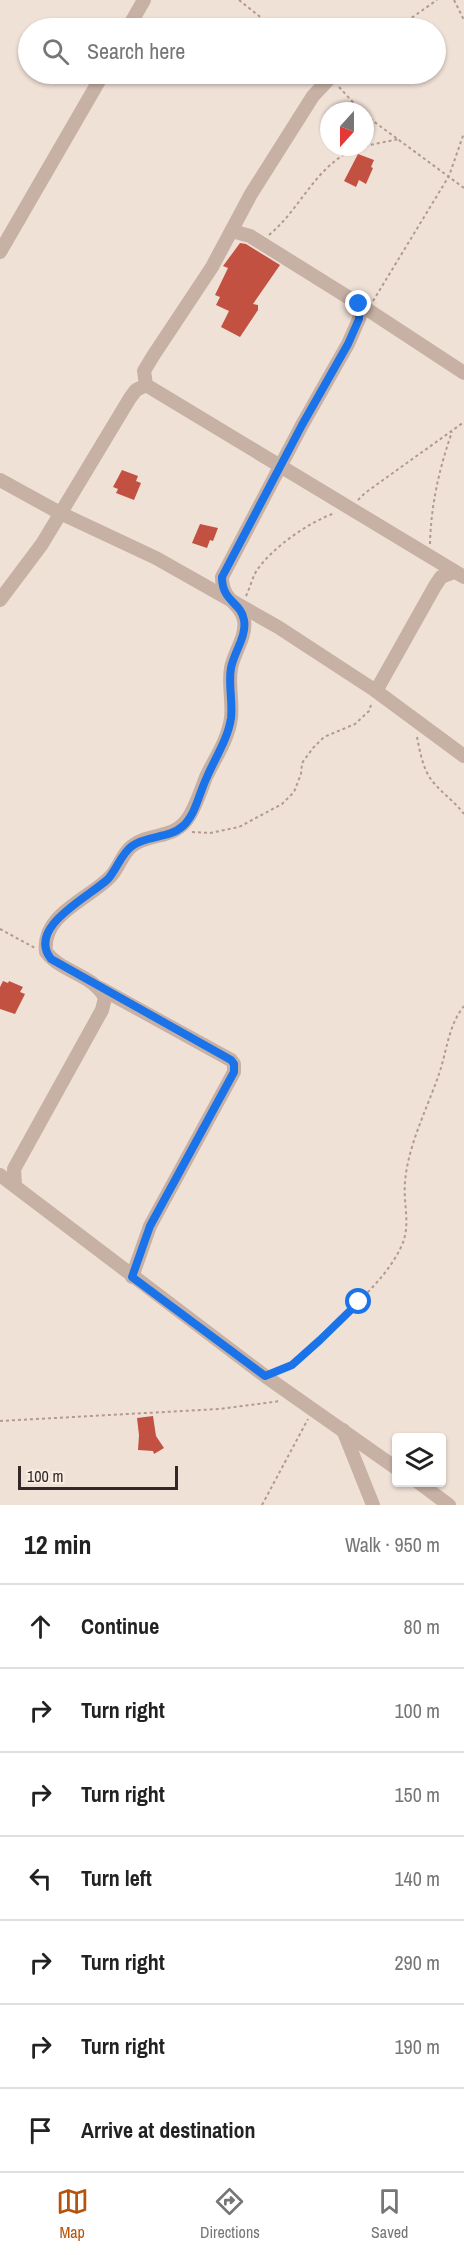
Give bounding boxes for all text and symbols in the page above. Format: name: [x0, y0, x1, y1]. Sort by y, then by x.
search box: [18, 18, 446, 84]
icon: search: [39, 35, 72, 68]
text: Search here: [87, 36, 185, 66]
north arrow: [320, 102, 374, 156]
route end: [345, 290, 371, 316]
route start: [345, 1288, 371, 1314]
map controls: [392, 1433, 446, 1487]
button: layers: [392, 1433, 446, 1487]
scale bar: [18, 1463, 178, 1490]
text: 100 m: [27, 1465, 63, 1487]
text: 12 min: [24, 1527, 92, 1562]
text: Walk · 950 m: [345, 1531, 440, 1558]
icon: ahead: [24, 1610, 57, 1643]
text: Continue: [81, 1611, 159, 1641]
text: 80 m: [404, 1613, 440, 1640]
icon: right: [24, 1694, 57, 1727]
text: Turn right: [81, 1695, 165, 1725]
text: 100 m: [394, 1697, 440, 1724]
icon: right: [24, 1778, 57, 1811]
text: Turn right: [81, 1779, 165, 1809]
text: 150 m: [394, 1781, 440, 1808]
icon: left: [24, 1862, 57, 1895]
text: Turn left: [81, 1863, 152, 1893]
text: 140 m: [394, 1865, 440, 1892]
icon: right: [24, 1946, 57, 1979]
text: Turn right: [81, 1947, 165, 1977]
text: 290 m: [394, 1949, 440, 1976]
icon: right: [24, 2030, 57, 2063]
text: Turn right: [81, 2031, 165, 2061]
text: 190 m: [394, 2033, 440, 2060]
icon: arrive: [24, 2114, 57, 2147]
text: Arrive at destination: [81, 2115, 255, 2145]
tab: Map: [56, 2185, 89, 2243]
tab: Directions: [200, 2185, 260, 2243]
tab: Saved: [371, 2185, 408, 2243]

